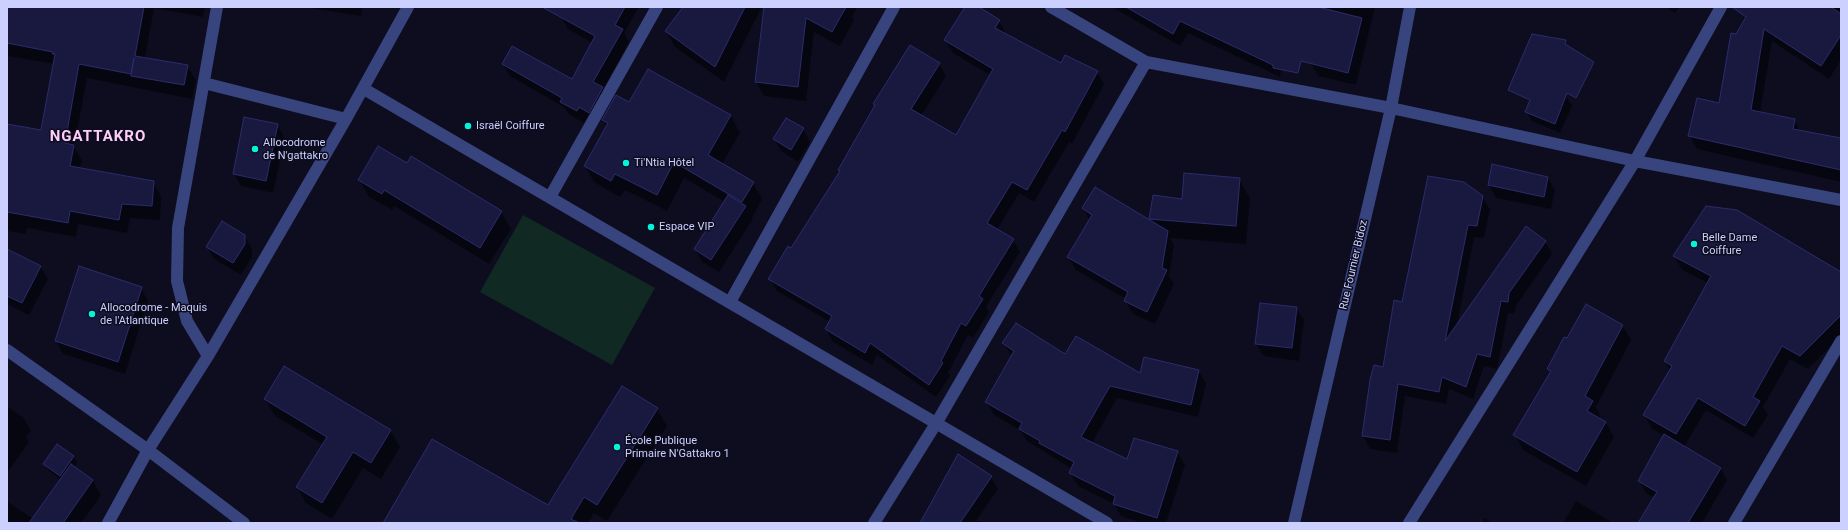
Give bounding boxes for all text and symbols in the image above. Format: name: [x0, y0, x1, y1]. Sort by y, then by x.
place label: Israël Coiffure: [476, 119, 545, 133]
marker: Israël Coiffure: [463, 121, 473, 131]
district label: NGATTAKRO: [50, 128, 146, 146]
place label: Allocodrome de N'gattakro: [263, 136, 328, 162]
marker: Allocodrome de N'gattakro: [250, 144, 260, 154]
place label: Ti'Ntia Hôtel: [634, 156, 694, 170]
marker: Ti'Ntia Hôtel: [621, 158, 631, 168]
street label: Rue Fournier Bidoz: [1337, 219, 1371, 311]
place label: Espace VIP: [659, 220, 714, 234]
marker: Espace VIP: [646, 222, 656, 232]
place label: Belle Dame Coiffure: [1702, 231, 1757, 257]
marker: Belle Dame Coiffure: [1689, 239, 1699, 249]
place label: Allocodrome - Maquis de l'Atlantique: [100, 301, 207, 327]
marker: Allocodrome - Maquis de l'Atlantique: [87, 309, 97, 319]
place label: École Publique Primaire N'Gattakro 1: [625, 434, 730, 460]
marker: École Publique Primaire N'Gattakro 1: [612, 442, 622, 452]

